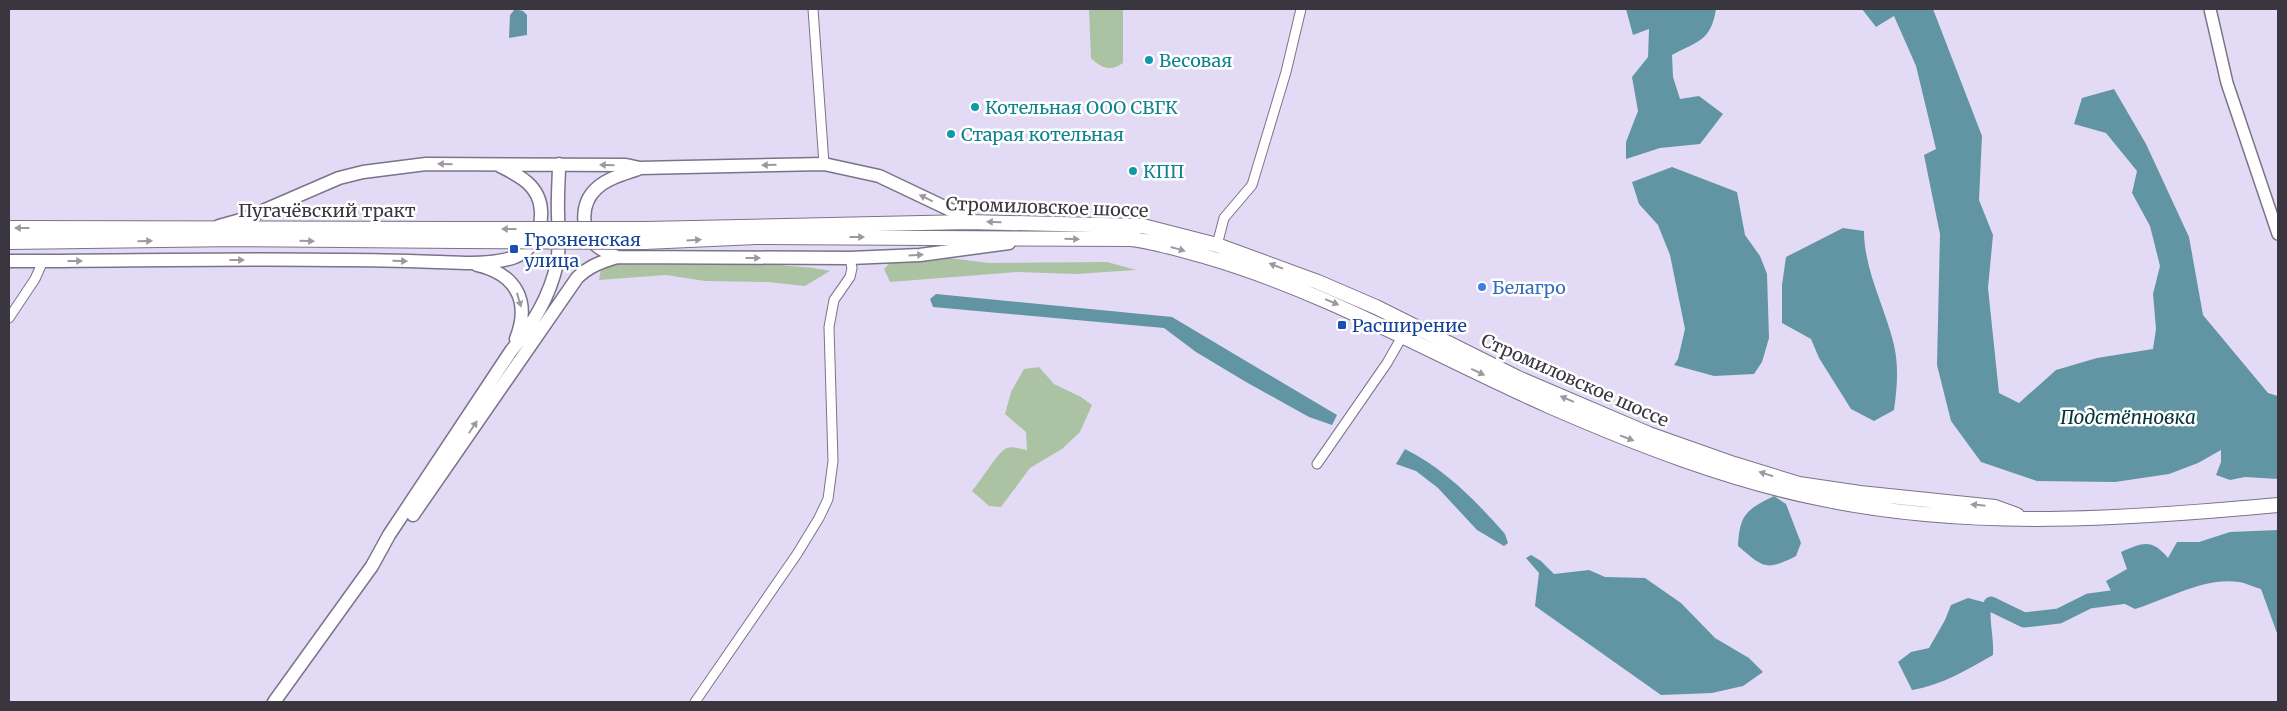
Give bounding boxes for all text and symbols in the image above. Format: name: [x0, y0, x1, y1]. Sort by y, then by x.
place label: Весовая: [1159, 49, 1232, 72]
marker: Весовая: [1143, 54, 1155, 66]
place label: Котельная ООО СВГК: [985, 96, 1178, 119]
marker: Котельная ООО СВГК: [969, 101, 981, 113]
place label: Старая котельная: [961, 123, 1124, 146]
marker: Старая котельная: [945, 128, 957, 140]
one-way arrow: [437, 160, 453, 168]
place label: КПП: [1143, 160, 1184, 183]
one-way arrow: [599, 161, 615, 169]
one-way arrow: [761, 161, 777, 169]
marker: КПП: [1127, 165, 1139, 177]
street label: Стромиловское шоссе: [945, 192, 1149, 222]
one-way arrow: [919, 194, 933, 202]
street label: Пугачёвский тракт: [238, 199, 416, 222]
one-way arrow: [986, 218, 1002, 226]
one-way arrow: [14, 224, 30, 232]
one-way arrow: [501, 225, 517, 233]
place label: Грозненская улица: [524, 228, 641, 272]
one-way arrow: [849, 233, 865, 241]
one-way arrow: [1064, 235, 1080, 243]
one-way arrow: [137, 236, 153, 244]
one-way arrow: [686, 236, 702, 244]
one-way arrow: [300, 237, 316, 245]
marker: Грозненская улица: [508, 243, 520, 255]
one-way arrow: [1171, 245, 1186, 253]
one-way arrow: [908, 250, 924, 258]
one-way arrow: [745, 254, 761, 262]
one-way arrow: [230, 256, 246, 264]
one-way arrow: [67, 257, 83, 265]
one-way arrow: [392, 257, 408, 265]
one-way arrow: [1268, 262, 1283, 270]
place label: Белагро: [1492, 276, 1566, 299]
marker: Белагро: [1476, 281, 1488, 293]
one-way arrow: [516, 292, 524, 307]
one-way arrow: [1325, 298, 1340, 306]
place label: Расширение: [1352, 314, 1467, 337]
marker: Расширение: [1336, 319, 1348, 331]
street label: Стромиловское шоссе: [1478, 328, 1672, 432]
one-way arrow: [1471, 369, 1485, 377]
one-way arrow: [1559, 395, 1574, 403]
water label: Подстёпновка: [2060, 405, 2196, 429]
one-way arrow: [468, 421, 478, 434]
one-way arrow: [1620, 434, 1634, 442]
one-way arrow: [1758, 469, 1773, 477]
one-way arrow: [1970, 501, 1986, 509]

